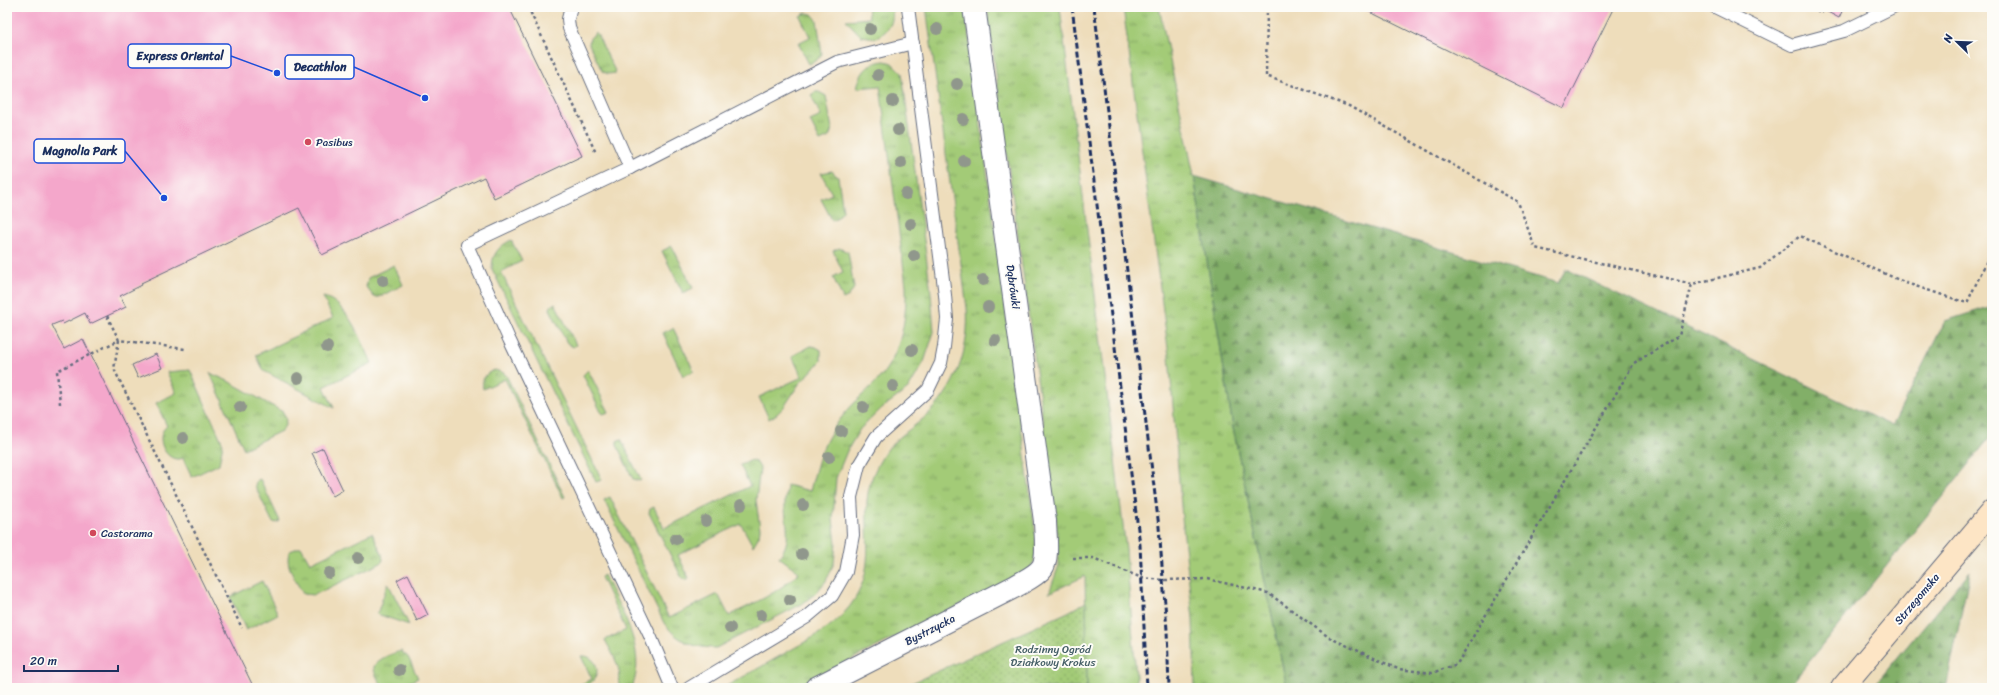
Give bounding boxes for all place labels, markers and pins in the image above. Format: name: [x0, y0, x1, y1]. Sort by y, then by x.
callout: Express Oriental: [128, 44, 231, 68]
callout: Decathlon: [285, 55, 354, 79]
place label: Pasibus: [316, 133, 353, 152]
marker: Pasibus: [303, 137, 313, 147]
callout: Magnolia Park: [34, 139, 125, 163]
place label: Castorama: [101, 524, 153, 543]
marker: Castorama: [88, 528, 98, 538]

